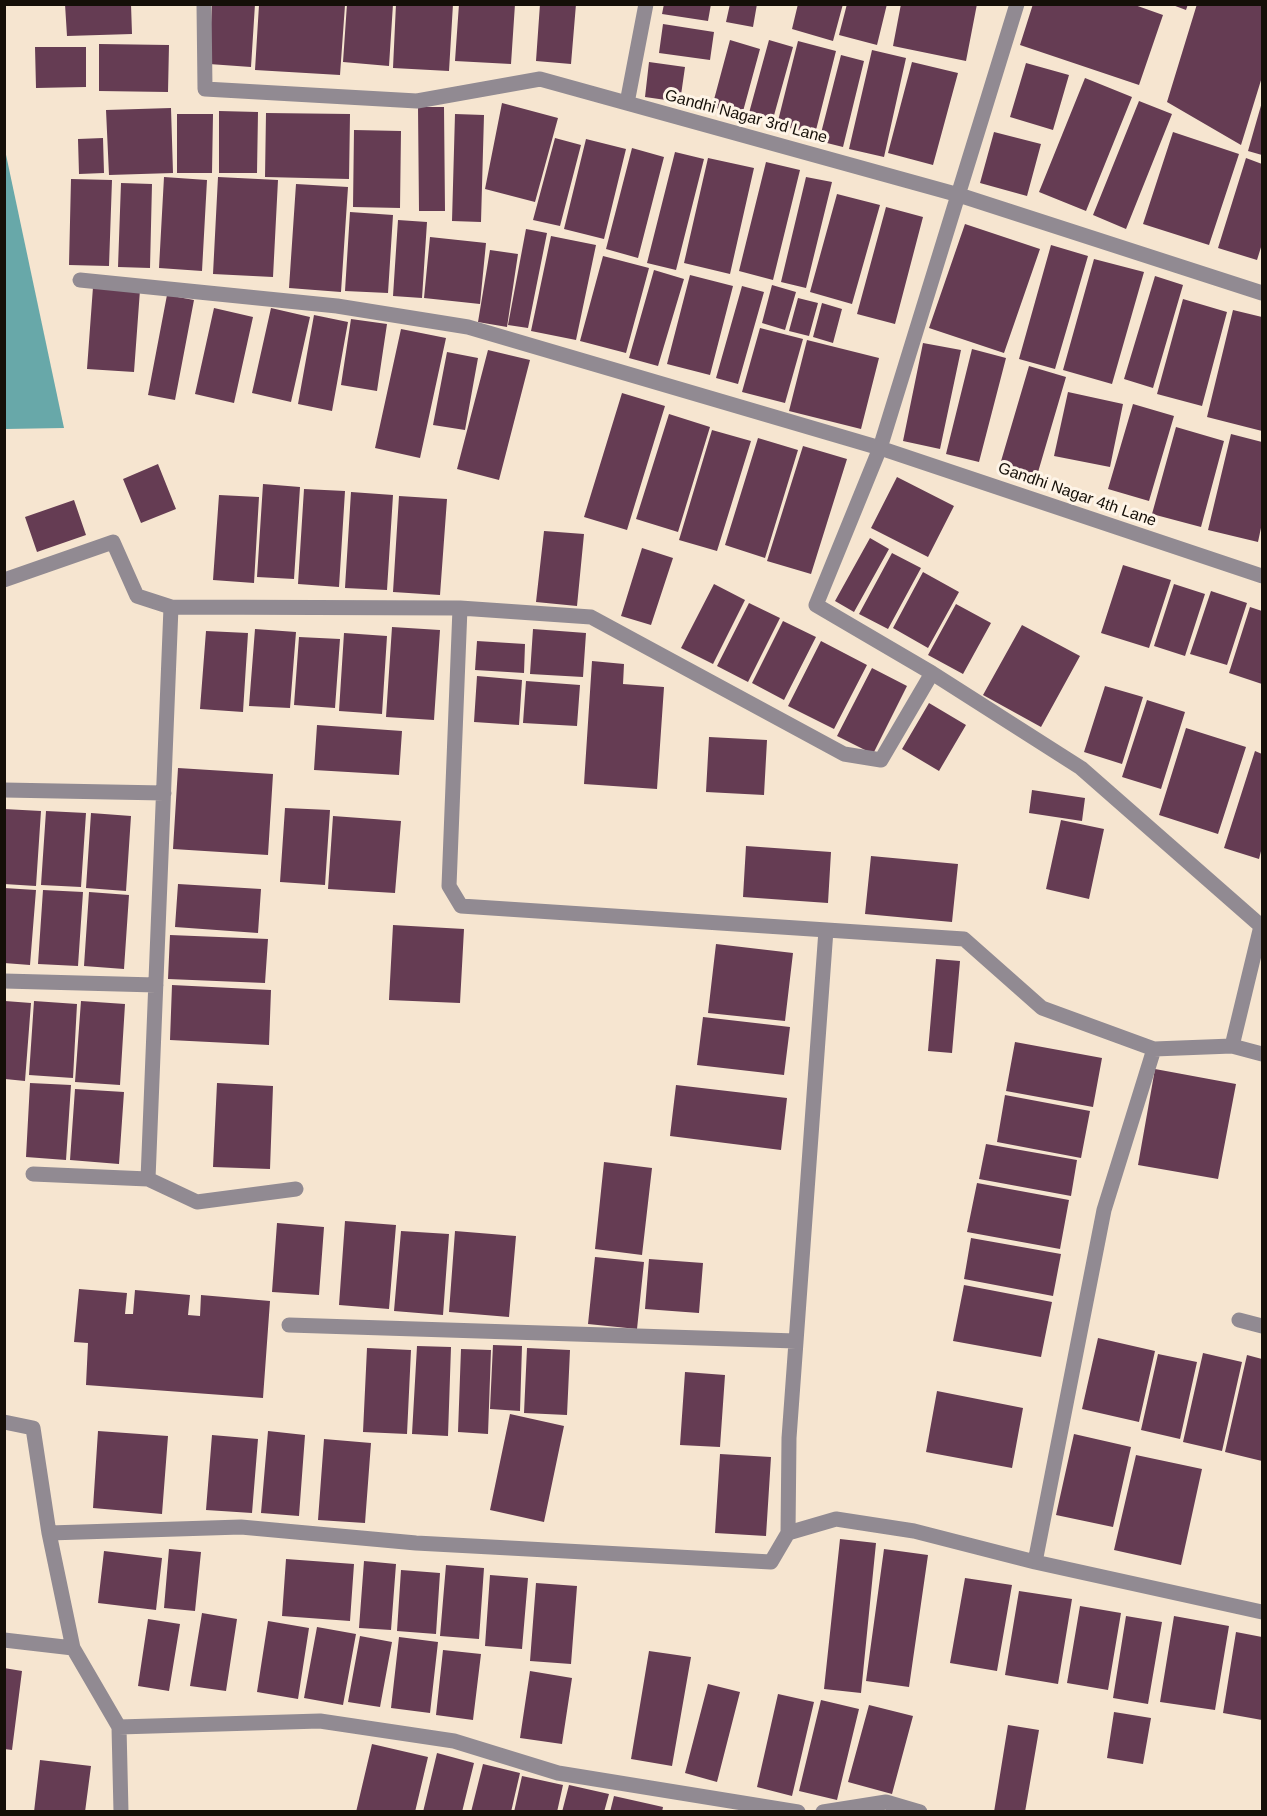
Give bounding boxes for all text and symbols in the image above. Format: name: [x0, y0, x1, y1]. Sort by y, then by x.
street label: Gandhi Nagar 3rd Lane: [663, 86, 829, 148]
street label: Gandhi Nagar 4th Lane: [995, 459, 1159, 531]

